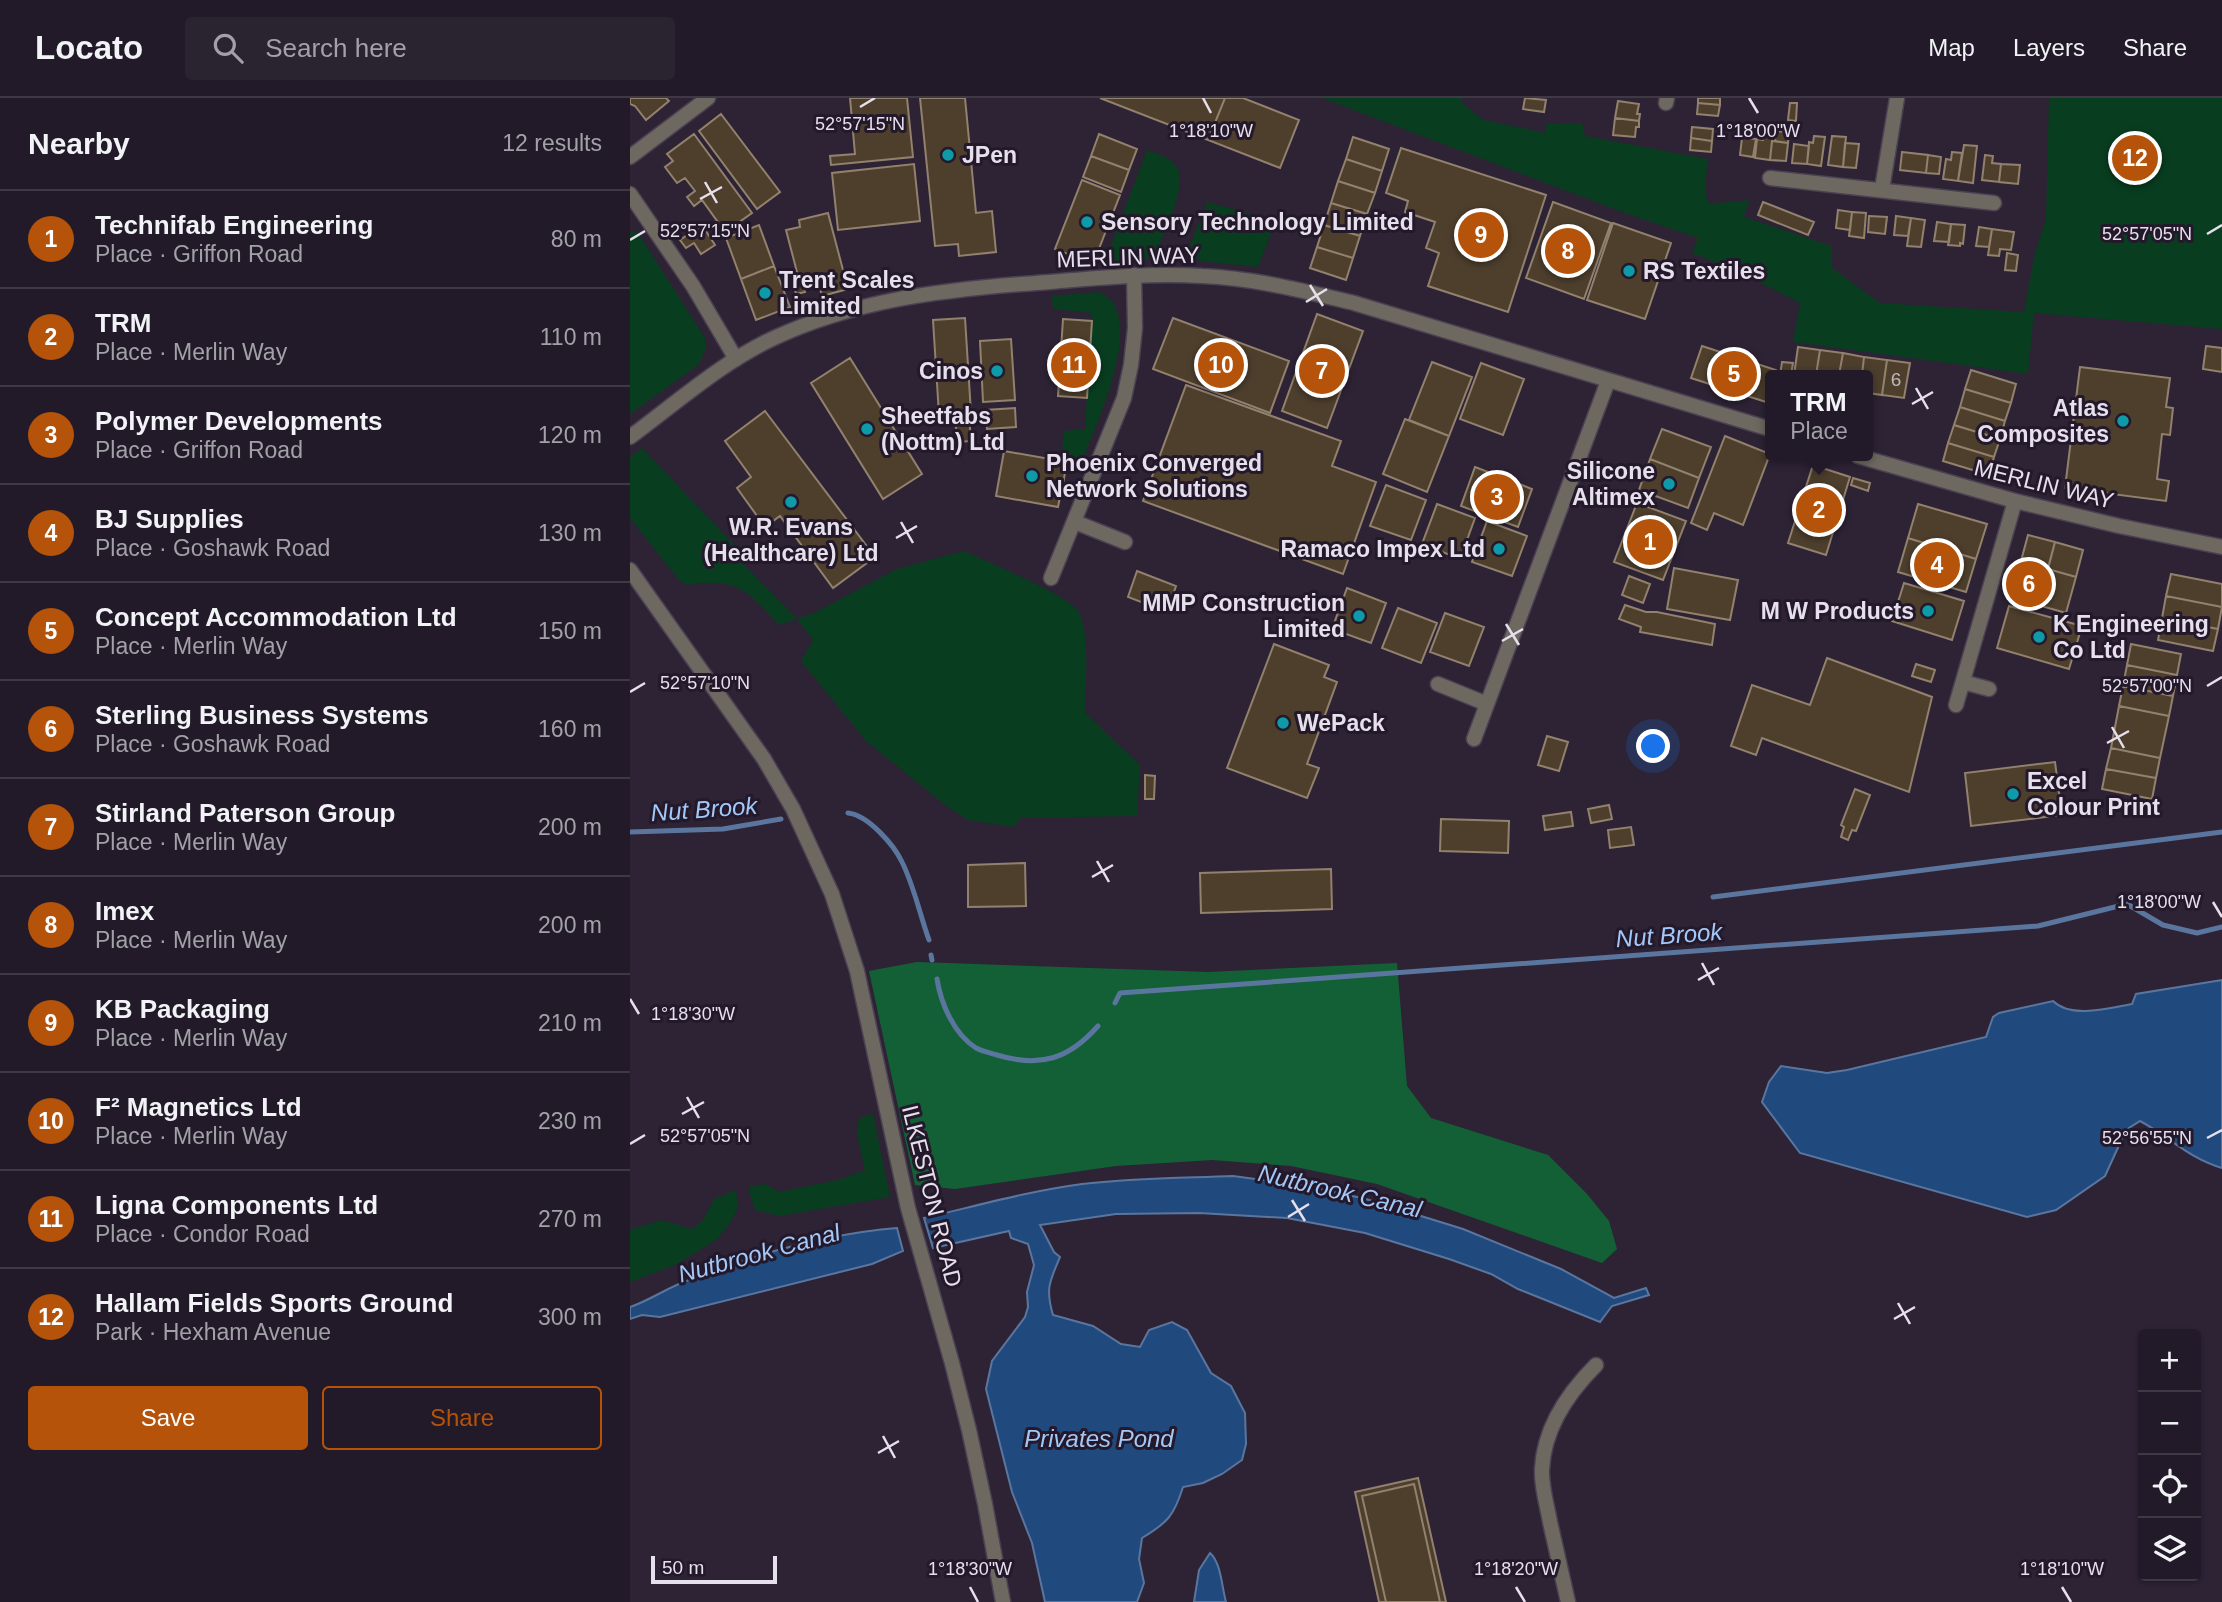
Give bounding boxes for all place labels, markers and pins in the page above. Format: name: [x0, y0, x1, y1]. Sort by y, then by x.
pin: 12: [2112, 132, 2158, 184]
place label: JPen: [962, 142, 1017, 168]
marker: JPen: [940, 147, 956, 163]
place label: Sensory Technology Limited: [1101, 209, 1414, 235]
pin: 9: [1458, 209, 1504, 261]
marker: Sensory Technology Limited: [1079, 214, 1095, 230]
pin: 8: [1545, 225, 1591, 277]
place label: RS Textiles: [1643, 258, 1765, 284]
marker: RS Textiles: [1621, 263, 1637, 279]
place label: Trent Scales Limited: [779, 267, 915, 319]
marker: Trent Scales Limited: [757, 285, 773, 301]
pin: 11: [1051, 339, 1097, 391]
pin: 10: [1198, 339, 1244, 391]
pin: 7: [1299, 345, 1345, 397]
pin: 5: [1711, 348, 1757, 400]
place label: Cinos: [919, 358, 983, 384]
marker: Cinos: [989, 363, 1005, 379]
place label: Atlas Composites: [1977, 395, 2109, 447]
place label: Sheetfabs (Nottm) Ltd: [881, 403, 1005, 455]
marker: Atlas Composites: [2115, 413, 2131, 429]
marker: Sheetfabs (Nottm) Ltd: [859, 421, 875, 437]
place label: Phoenix Converged Network Solutions: [1046, 450, 1262, 502]
place label: Silicone Altimex: [1567, 458, 1655, 510]
marker: Phoenix Converged Network Solutions: [1024, 468, 1040, 484]
pin: 3: [1474, 471, 1520, 523]
marker: Silicone Altimex: [1661, 476, 1677, 492]
pin: 2: [1796, 484, 1842, 536]
marker: W.R. Evans (Healthcare) Ltd: [783, 494, 799, 510]
place label: W.R. Evans (Healthcare) Ltd: [703, 514, 879, 566]
pin: 1: [1627, 516, 1673, 568]
place label: Ramaco Impex Ltd: [1281, 536, 1485, 562]
pin: 4: [1914, 539, 1960, 591]
marker: Ramaco Impex Ltd: [1491, 541, 1507, 557]
pin: 6: [2006, 558, 2052, 610]
place label: MMP Construction Limited: [1142, 590, 1345, 642]
place label: M W Products: [1761, 598, 1914, 624]
marker: M W Products: [1920, 603, 1936, 619]
marker: MMP Construction Limited: [1351, 608, 1367, 624]
place label: K Engineering Co Ltd: [2053, 611, 2209, 663]
marker: K Engineering Co Ltd: [2031, 629, 2047, 645]
place label: WePack: [1297, 710, 1385, 736]
marker: WePack: [1275, 715, 1291, 731]
place label: Excel Colour Print: [2027, 768, 2160, 820]
marker: Excel Colour Print: [2005, 786, 2021, 802]

